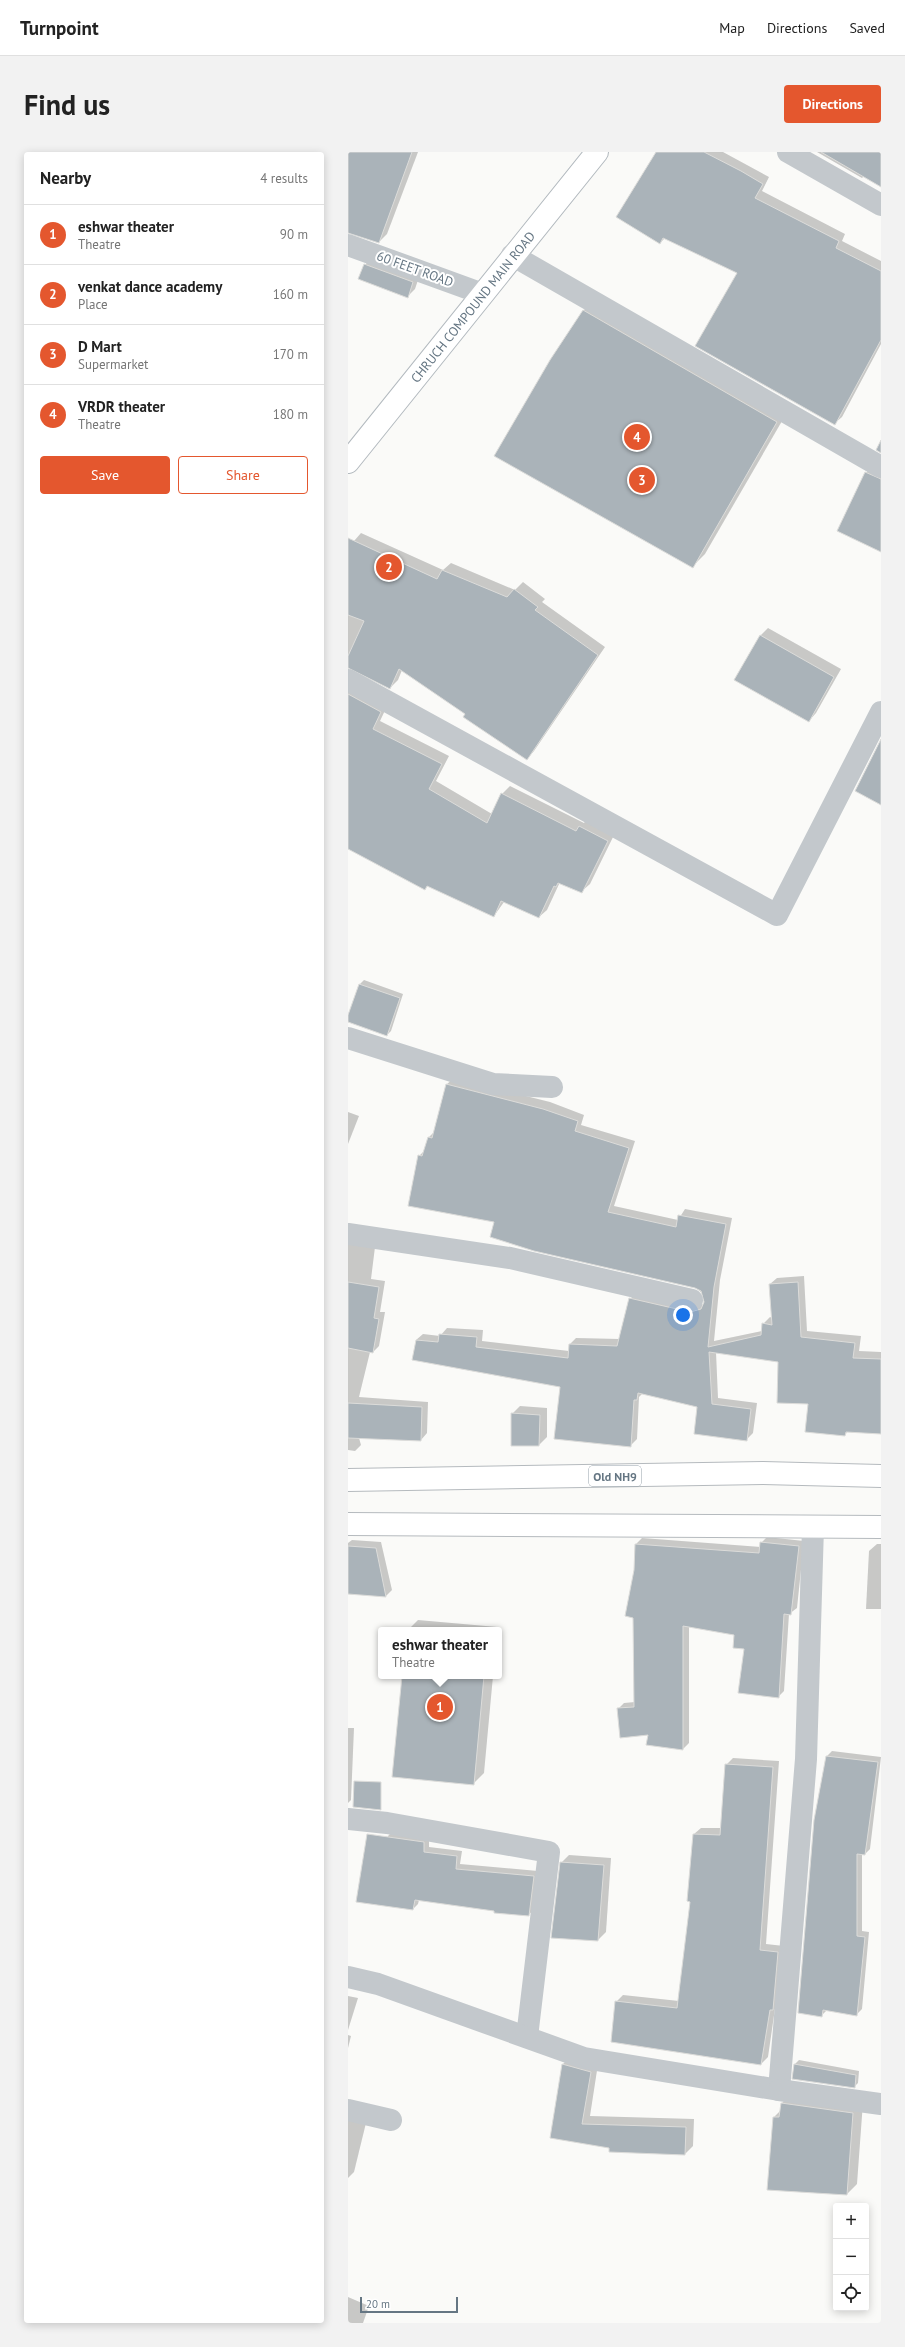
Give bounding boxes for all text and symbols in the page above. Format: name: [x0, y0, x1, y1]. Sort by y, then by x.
text: Turnpoint: [20, 16, 99, 40]
text: Map: [719, 19, 745, 37]
text: Directions: [767, 19, 827, 37]
text: Saved: [849, 19, 885, 37]
button: Directions: [784, 85, 881, 123]
text: Find us: [24, 86, 110, 123]
text: Nearby: [40, 167, 91, 189]
text: 4 results: [260, 170, 308, 187]
text: eshwar theater: [78, 217, 174, 236]
text: 1: [49, 226, 57, 243]
text: 90 m: [280, 226, 308, 243]
street label: CHRUCH COMPOUND MAIN ROAD: [407, 228, 539, 386]
text: Theatre: [78, 236, 121, 253]
street label: 60 FEET ROAD: [374, 247, 456, 291]
text: venkat dance academy: [78, 277, 222, 296]
text: 2: [49, 286, 57, 303]
text: 160 m: [273, 286, 308, 303]
text: Place: [78, 296, 108, 313]
text: D Mart: [78, 337, 122, 356]
text: 3: [49, 346, 57, 363]
text: 170 m: [273, 346, 308, 363]
text: Supermarket: [78, 356, 148, 373]
text: VRDR theater: [78, 397, 165, 416]
text: 4: [49, 406, 57, 423]
text: 180 m: [273, 406, 308, 423]
text: Theatre: [78, 416, 121, 433]
pin: 4: [624, 422, 650, 452]
button: Save: [40, 456, 170, 494]
button: Share: [178, 456, 308, 494]
pin: 3: [629, 465, 655, 495]
pin: 2: [376, 552, 402, 582]
your location: [673, 1305, 693, 1325]
road number: Old NH9: [589, 1466, 641, 1486]
popup: [378, 1627, 502, 1679]
text: eshwar theater: [392, 1635, 488, 1654]
text: Theatre: [392, 1654, 435, 1671]
pin: 1: [427, 1692, 453, 1722]
map controls: [833, 2203, 869, 2311]
button: +: [833, 2203, 869, 2239]
button: −: [833, 2239, 869, 2275]
button: locate: [833, 2275, 869, 2311]
scale bar: [360, 2295, 458, 2314]
text: 20 m: [366, 2297, 390, 2311]

